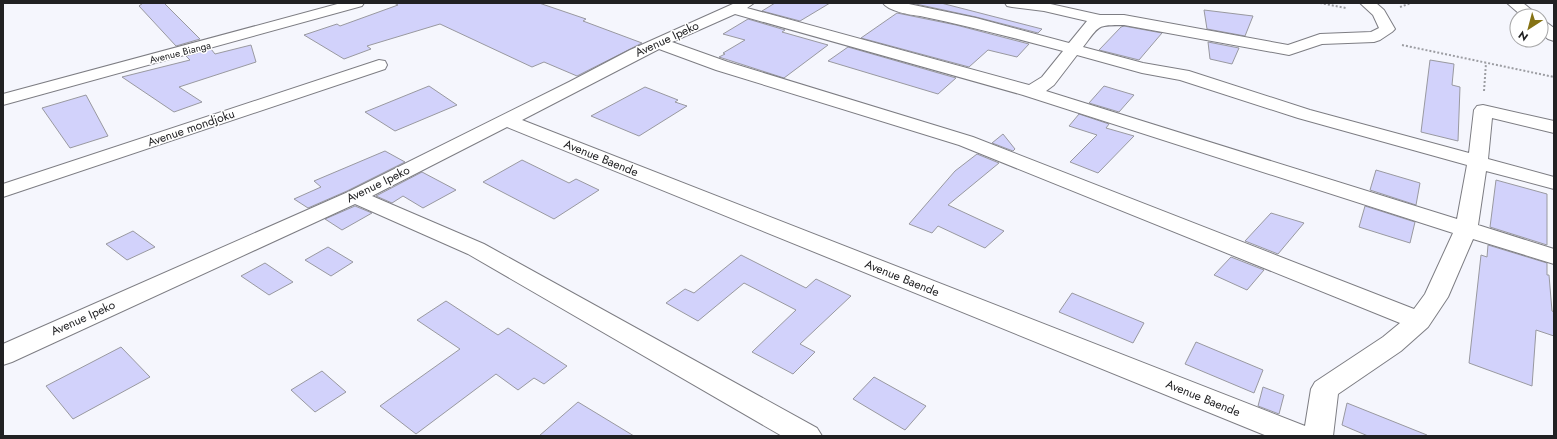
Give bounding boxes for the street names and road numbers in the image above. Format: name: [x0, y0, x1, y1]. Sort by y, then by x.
street label: Avenue Ipeko: [632, 16, 702, 62]
street label: Avenue Bianga: [148, 38, 213, 67]
street label: Avenue mondjoku: [145, 105, 237, 151]
street label: Avenue Baende: [561, 135, 641, 181]
street label: Avenue Ipeko: [343, 161, 413, 207]
street label: Avenue Baende: [862, 255, 942, 301]
street label: Avenue Ipeko: [48, 296, 118, 340]
street label: Avenue Baende: [1163, 375, 1243, 421]

